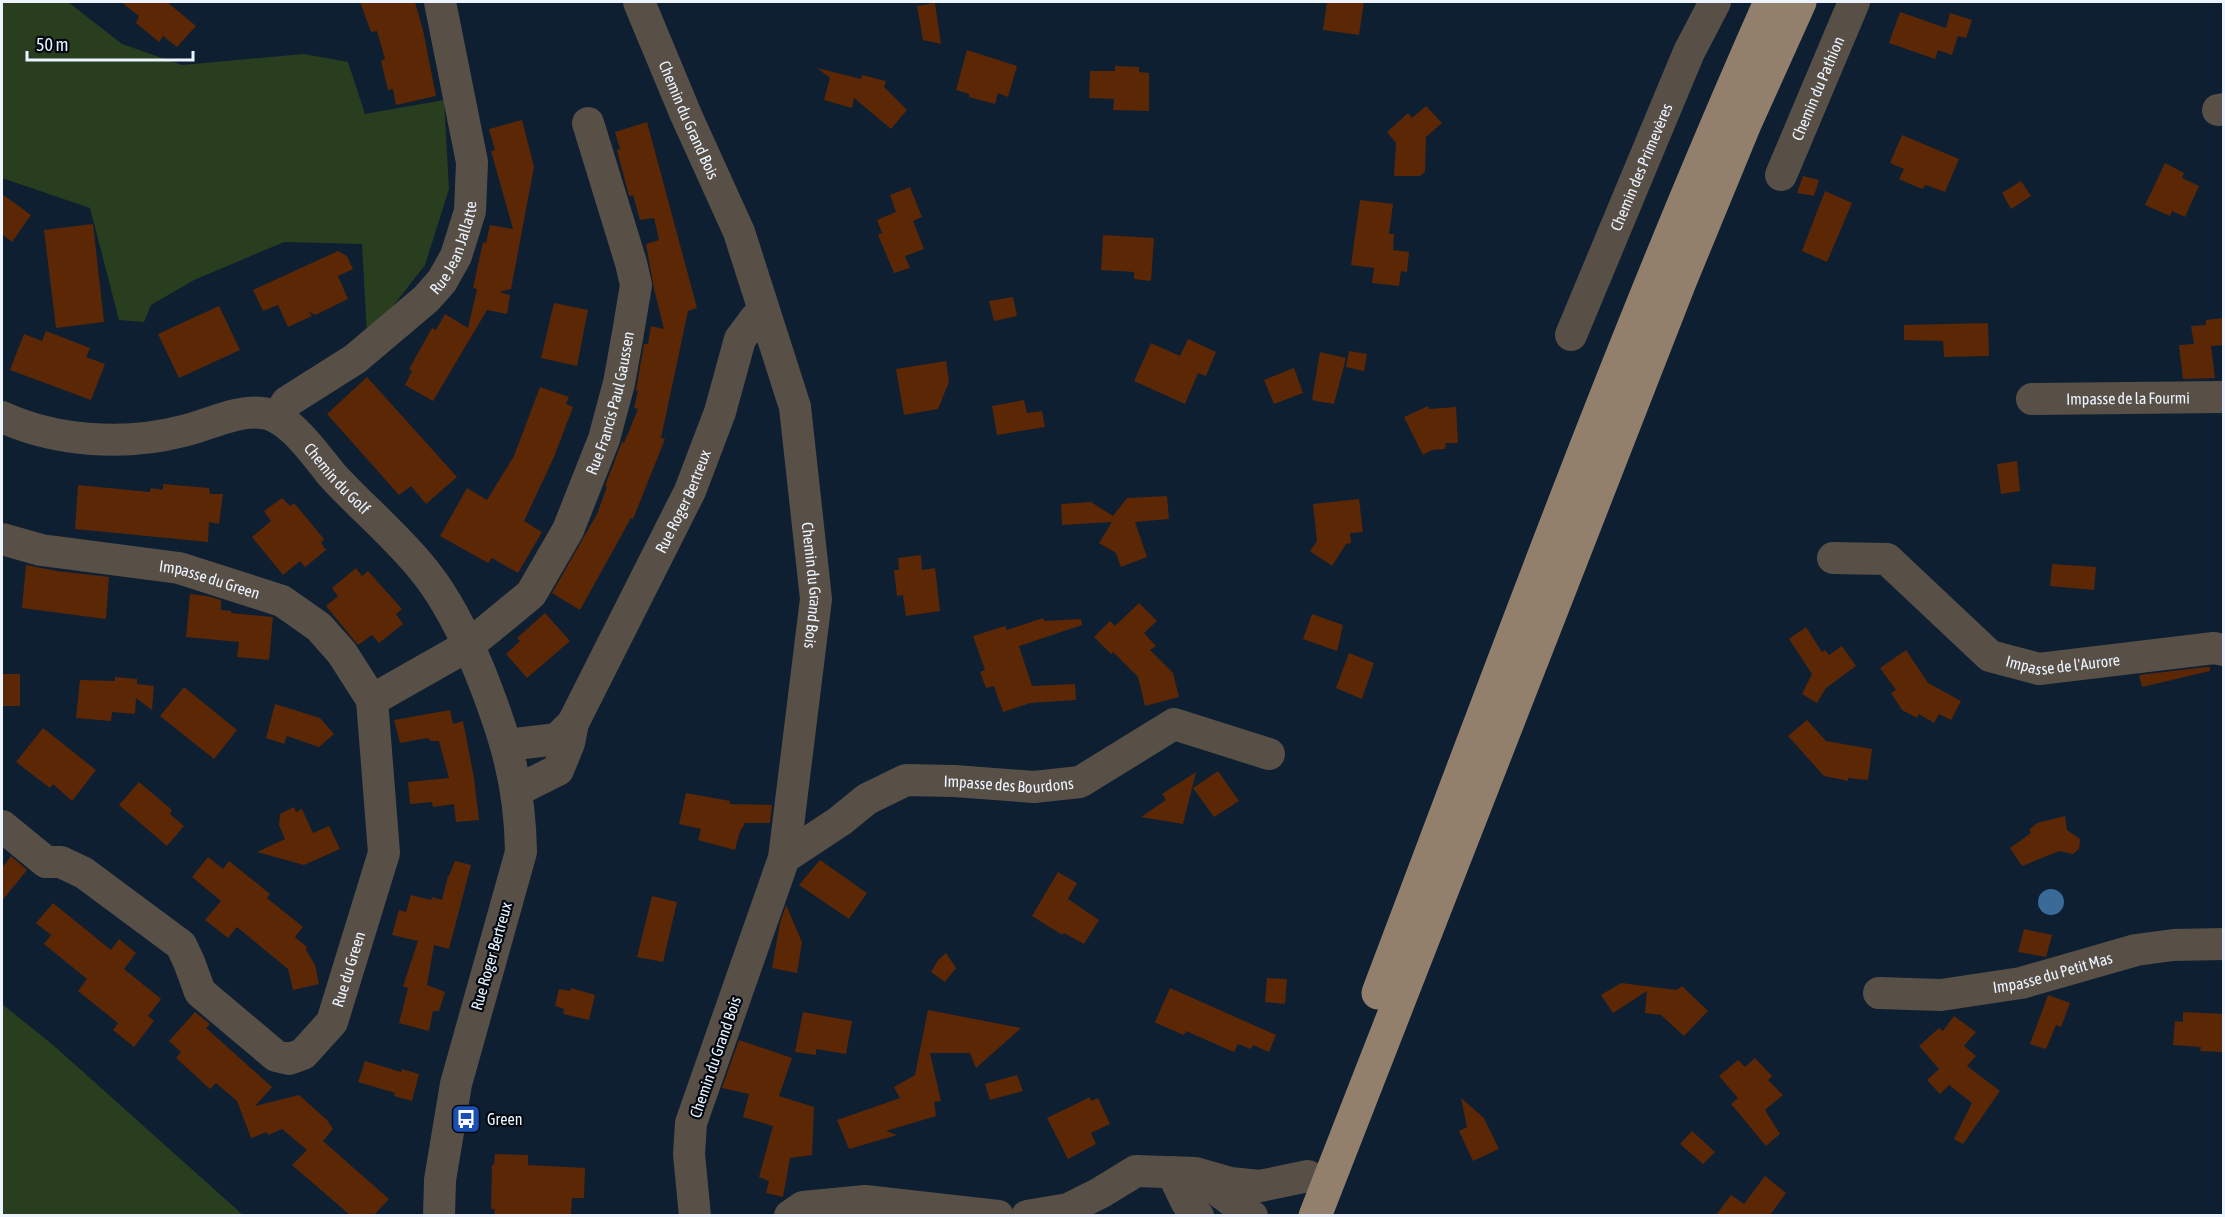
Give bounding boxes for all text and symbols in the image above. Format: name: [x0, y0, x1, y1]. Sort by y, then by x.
scale bar: [27, 24, 194, 62]
text: 50 m: [36, 34, 68, 55]
street label: Chemin du Pathion: [1788, 34, 1847, 143]
street label: Chemin du Grand Bois: [655, 58, 723, 182]
street label: Chemin des Primevères: [1606, 100, 1676, 233]
street label: Rue Jean Jallatte: [426, 201, 479, 298]
street label: Rue Francis Paul Gaussen: [582, 330, 637, 477]
street label: Impasse de la Fourmi: [2066, 388, 2190, 408]
street label: Chemin du Golf: [301, 439, 374, 518]
street label: Rue Roger Bertreux: [651, 447, 714, 556]
street label: Chemin du Grand Bois: [799, 521, 825, 650]
street label: Impasse du Green: [158, 557, 262, 602]
street label: Impasse de l'Aurore: [2004, 650, 2121, 678]
street label: Impasse des Bourdons: [943, 772, 1075, 796]
street label: Rue Roger Bertreux: [467, 899, 516, 1012]
street label: Rue du Green: [328, 929, 368, 1009]
street label: Impasse du Petit Mas: [1992, 948, 2115, 996]
street label: Chemin du Grand Bois: [686, 994, 744, 1120]
bus stop icon: Green: [450, 1103, 482, 1135]
place label: Green: [487, 1110, 522, 1128]

